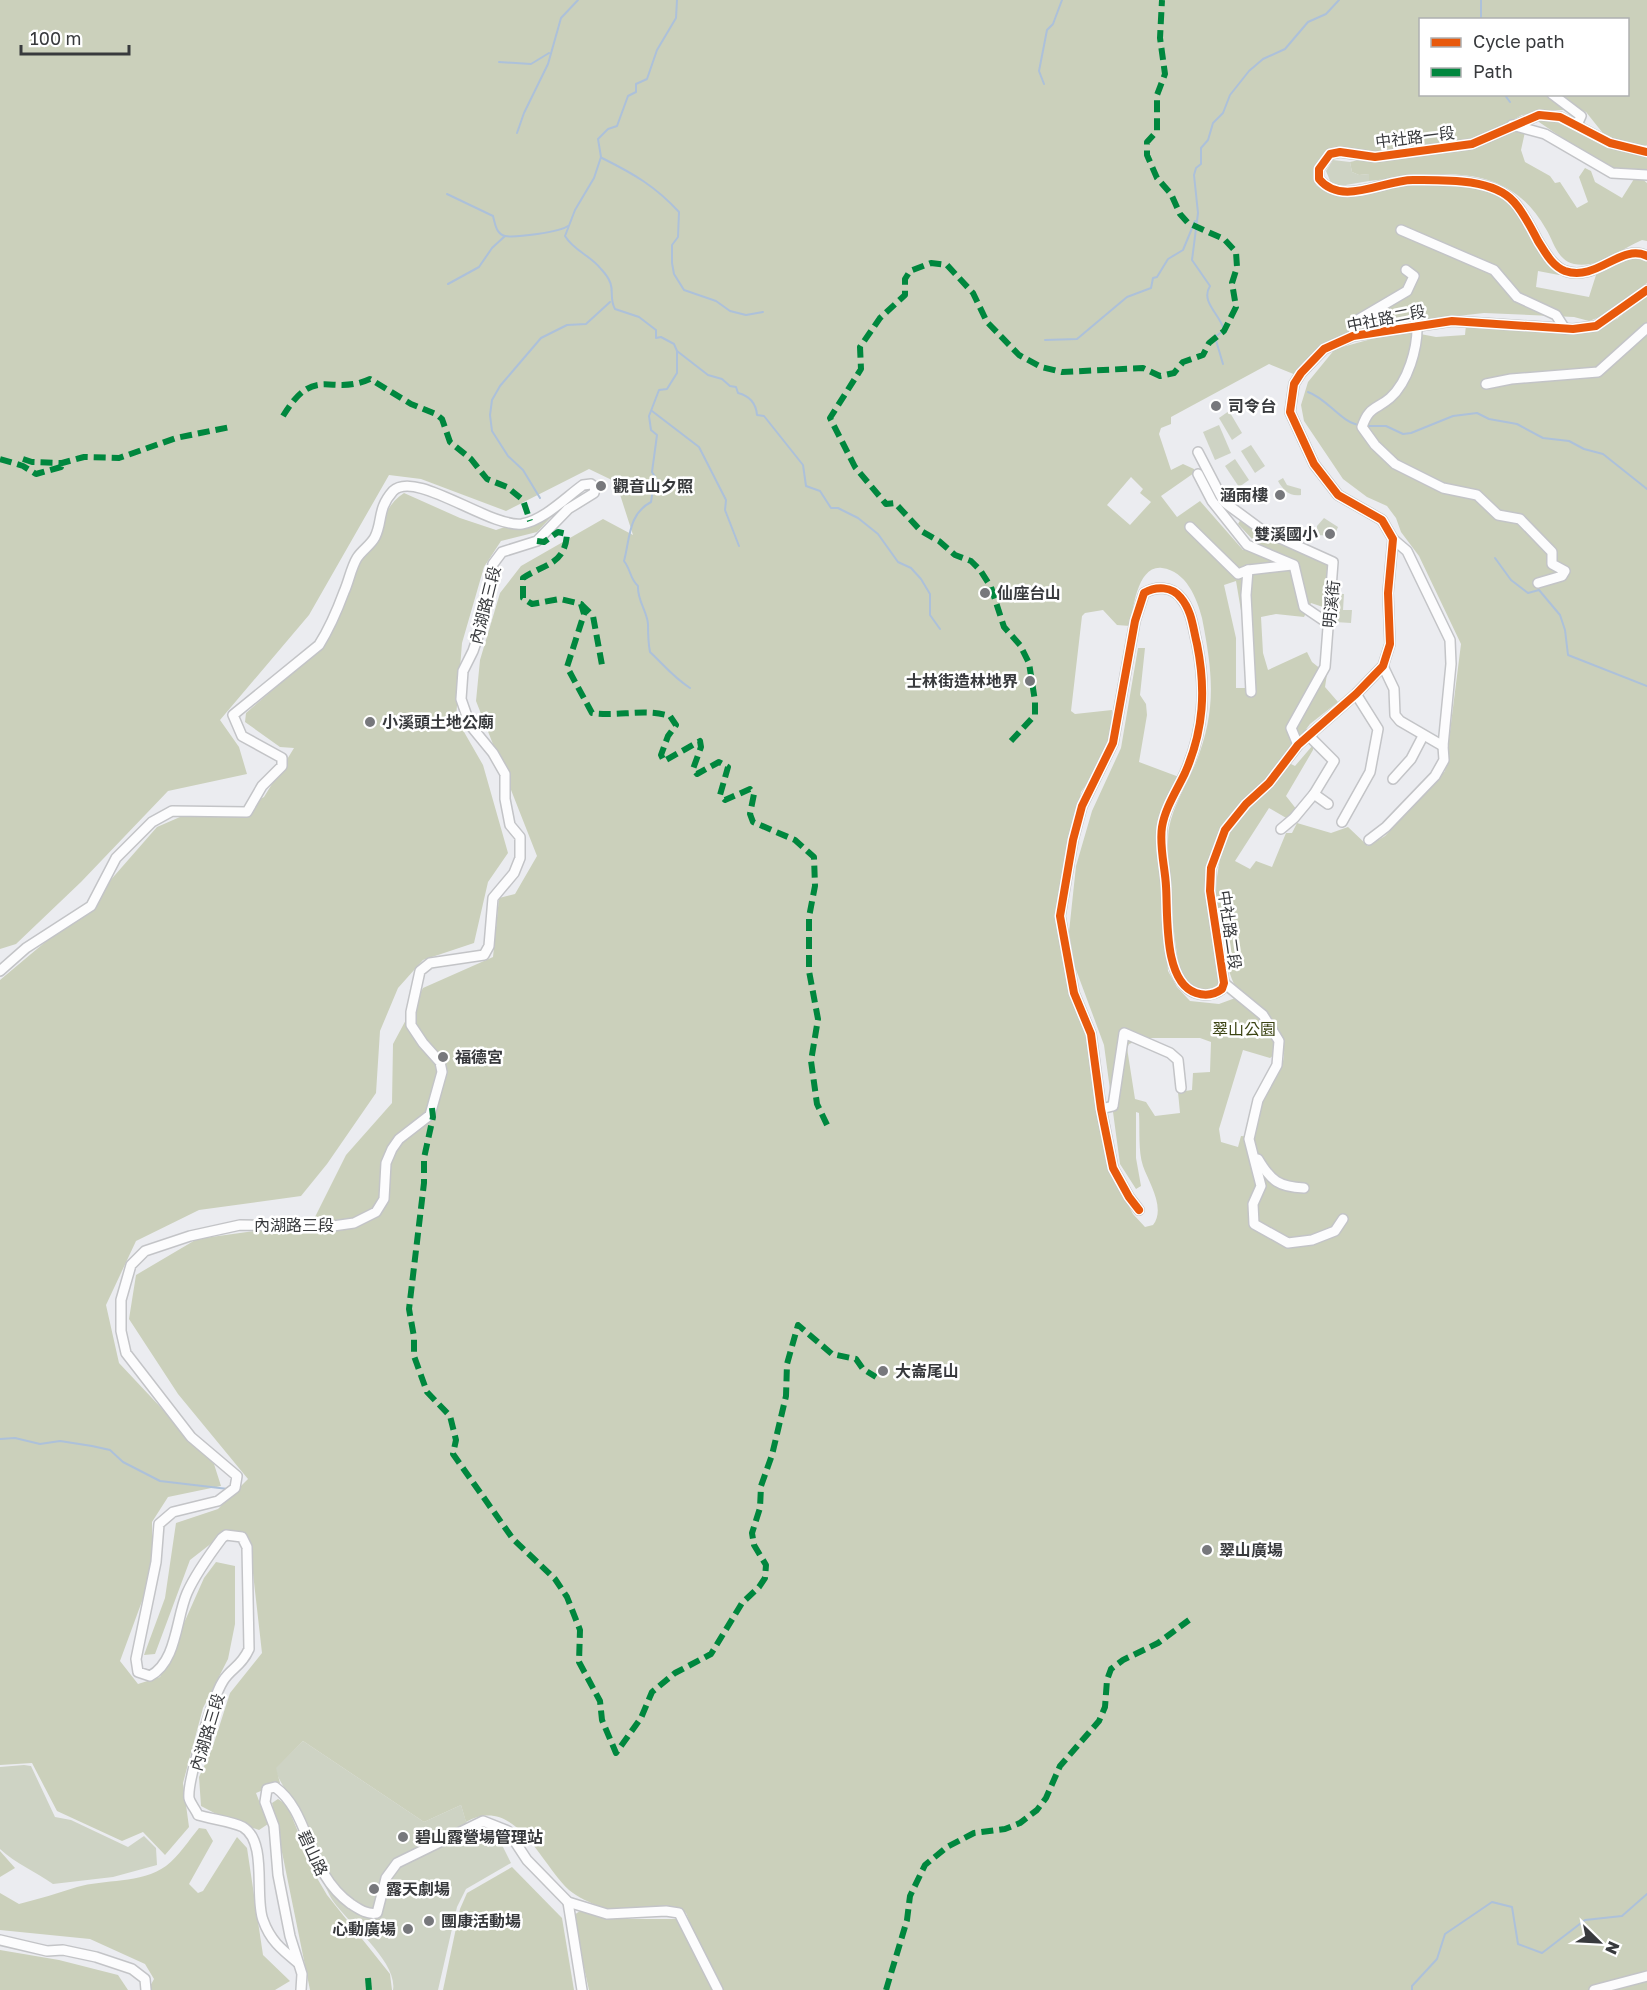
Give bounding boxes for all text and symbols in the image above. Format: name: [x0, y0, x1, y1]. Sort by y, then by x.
scale bar: [21, 18, 129, 56]
legend: [1419, 18, 1629, 96]
text: 100 m: [30, 27, 81, 49]
text: Cycle path: [1473, 30, 1565, 52]
text: Path: [1473, 60, 1513, 82]
street label: 中社路一段: [1374, 122, 1456, 152]
street label: 中社路二段: [1345, 301, 1427, 335]
place label: 司令台: [1228, 396, 1276, 416]
marker: 司令台: [1209, 399, 1223, 413]
place label: 觀音山夕照: [613, 476, 693, 496]
marker: 觀音山夕照: [594, 479, 608, 493]
place label: 涵雨樓: [1220, 485, 1268, 505]
marker: 涵雨樓: [1273, 488, 1287, 502]
place label: 雙溪國小: [1254, 524, 1318, 544]
marker: 雙溪國小: [1323, 527, 1337, 541]
street label: 內湖路三段: [466, 564, 504, 646]
street label: 明溪街: [1319, 579, 1343, 629]
place label: 仙座台山: [997, 583, 1061, 603]
marker: 仙座台山: [978, 586, 992, 600]
place label: 士林街造林地界: [906, 671, 1018, 691]
marker: 士林街造林地界: [1023, 674, 1037, 688]
place label: 小溪頭土地公廟: [382, 712, 494, 732]
marker: 小溪頭土地公廟: [363, 715, 377, 729]
street label: 中社路二段: [1215, 889, 1245, 971]
park label: 翠山公園: [1212, 1019, 1276, 1039]
place label: 福德宮: [455, 1047, 503, 1067]
marker: 福德宮: [436, 1050, 450, 1064]
street label: 內湖路三段: [254, 1215, 334, 1235]
place label: 大崙尾山: [895, 1361, 959, 1381]
marker: 大崙尾山: [876, 1364, 890, 1378]
place label: 翠山廣場: [1219, 1540, 1283, 1560]
marker: 翠山廣場: [1200, 1543, 1214, 1557]
street label: 內湖路三段: [186, 1691, 228, 1773]
street label: 碧山路: [294, 1827, 332, 1879]
place label: 碧山露營場管理站: [415, 1827, 543, 1847]
marker: 碧山露營場管理站: [396, 1830, 410, 1844]
place label: 露天劇場: [386, 1879, 450, 1899]
marker: 露天劇場: [367, 1882, 381, 1896]
place label: 團康活動場: [441, 1911, 521, 1931]
north arrow: [1569, 1912, 1629, 1972]
marker: 團康活動場: [422, 1914, 436, 1928]
place label: 心動廣場: [332, 1919, 396, 1939]
marker: 心動廣場: [401, 1922, 415, 1936]
text: N: [1601, 1938, 1624, 1958]

